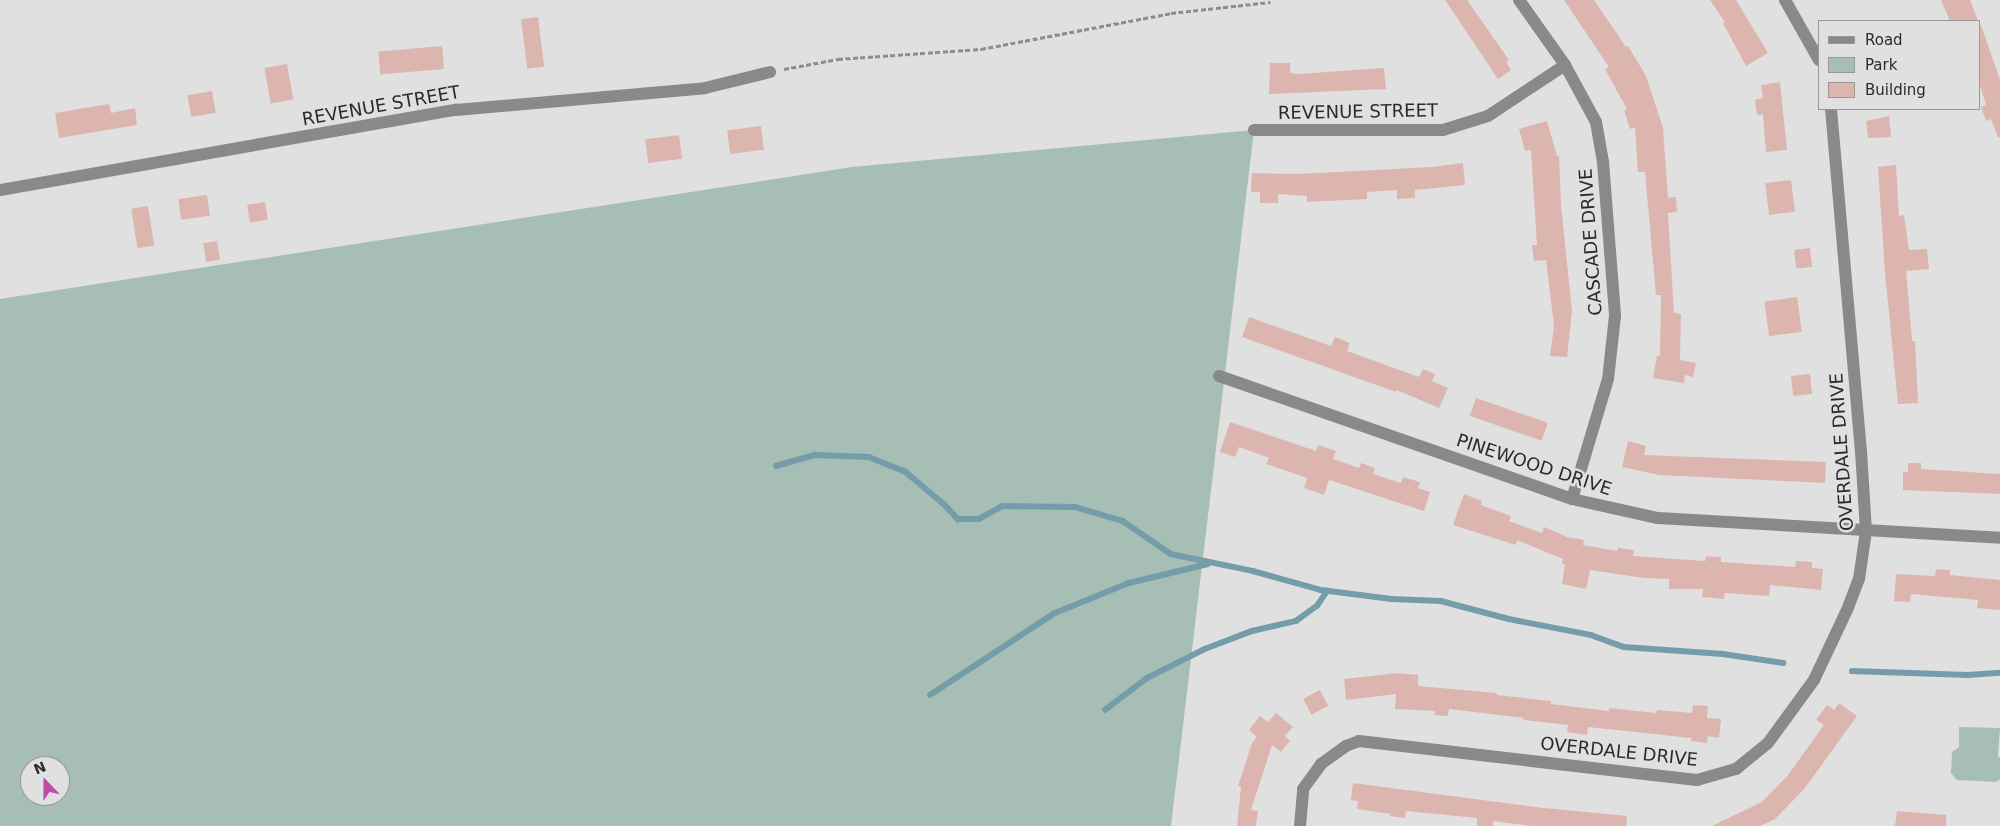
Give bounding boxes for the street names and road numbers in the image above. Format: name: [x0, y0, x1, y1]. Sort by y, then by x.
street label: REVENUE STREET: [300, 81, 462, 131]
street label: REVENUE STREET: [1278, 100, 1438, 124]
street label: CASCADE DRIVE: [1575, 168, 1607, 316]
street label: OVERDALE DRIVE: [1826, 372, 1858, 532]
street label: PINEWOOD DRIVE: [1454, 430, 1614, 500]
street label: OVERDALE DRIVE: [1539, 733, 1699, 771]

